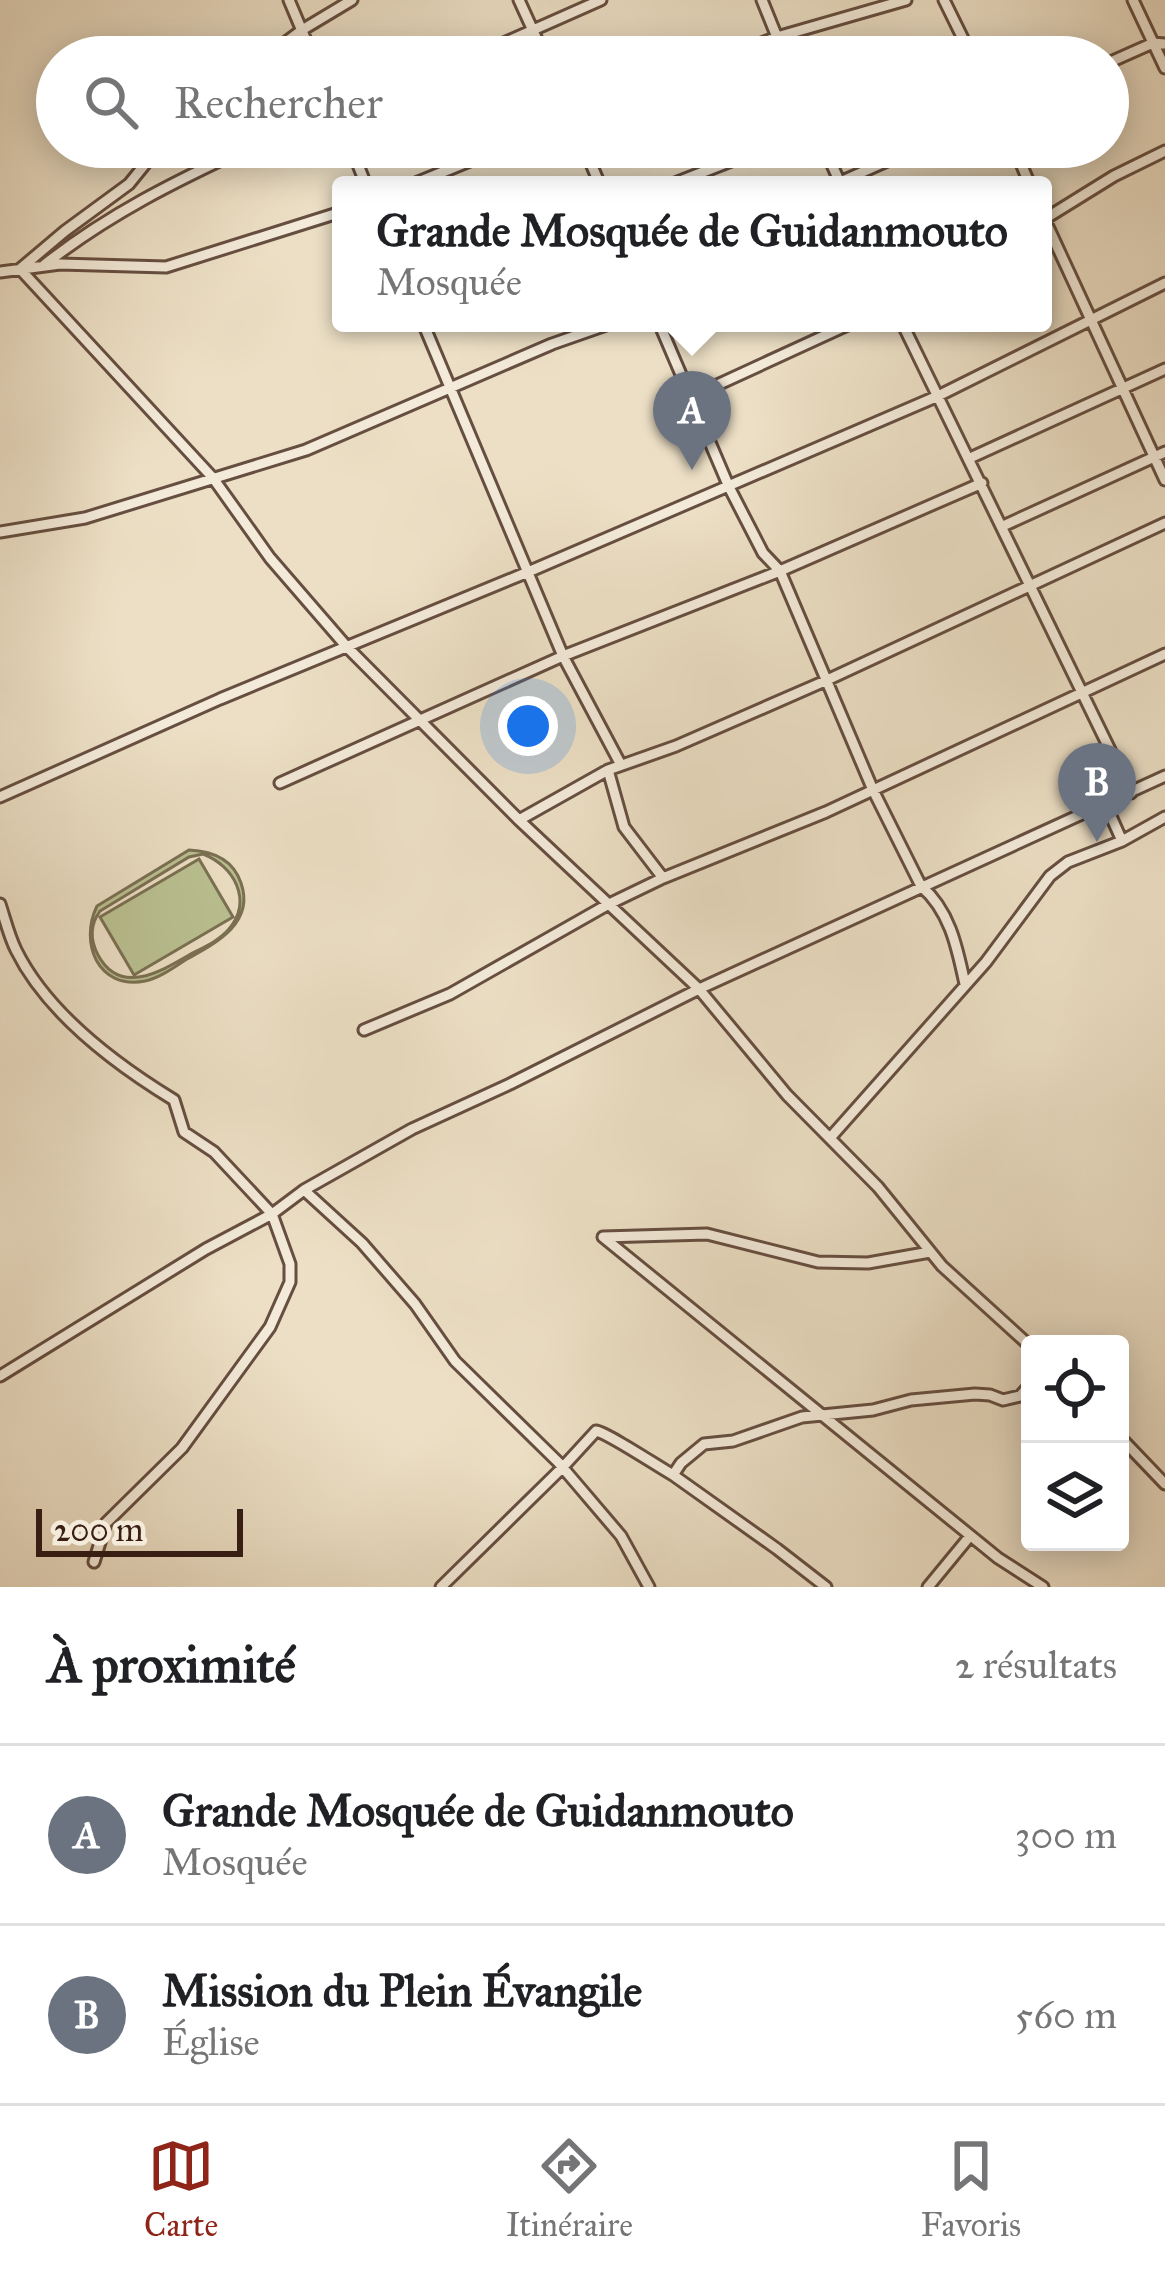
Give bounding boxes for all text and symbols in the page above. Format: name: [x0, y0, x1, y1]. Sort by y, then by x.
search box: [36, 36, 1129, 168]
icon: search: [78, 69, 144, 135]
text: Rechercher: [174, 75, 383, 130]
popup: [332, 176, 1052, 332]
text: Grande Mosquée de Guidanmouto: [376, 203, 1008, 258]
text: Mosquée: [376, 258, 522, 306]
pin: A: [653, 371, 731, 470]
your location: [498, 696, 558, 756]
pin: B: [1058, 743, 1136, 842]
map controls: [1021, 1335, 1129, 1551]
button: locate: [1021, 1335, 1129, 1443]
button: layers: [1021, 1443, 1129, 1551]
scale bar: [36, 1503, 243, 1556]
text: 200 m: [54, 1510, 144, 1550]
text: À proximité: [48, 1634, 296, 1696]
text: 2 résultats: [955, 1641, 1117, 1689]
text: Grande Mosquée de Guidanmouto: [162, 1783, 794, 1838]
text: A: [74, 1811, 100, 1859]
text: 300 m: [1015, 1811, 1117, 1859]
text: Mosquée: [162, 1838, 308, 1886]
text: Mission du Plein Évangile: [162, 1963, 642, 2018]
text: B: [74, 1991, 100, 2039]
text: 560 m: [1015, 1991, 1117, 2039]
text: Église: [162, 2018, 260, 2066]
tab: Carte: [144, 2133, 218, 2245]
tab: Itinéraire: [506, 2133, 633, 2245]
tab: Favoris: [921, 2133, 1021, 2245]

